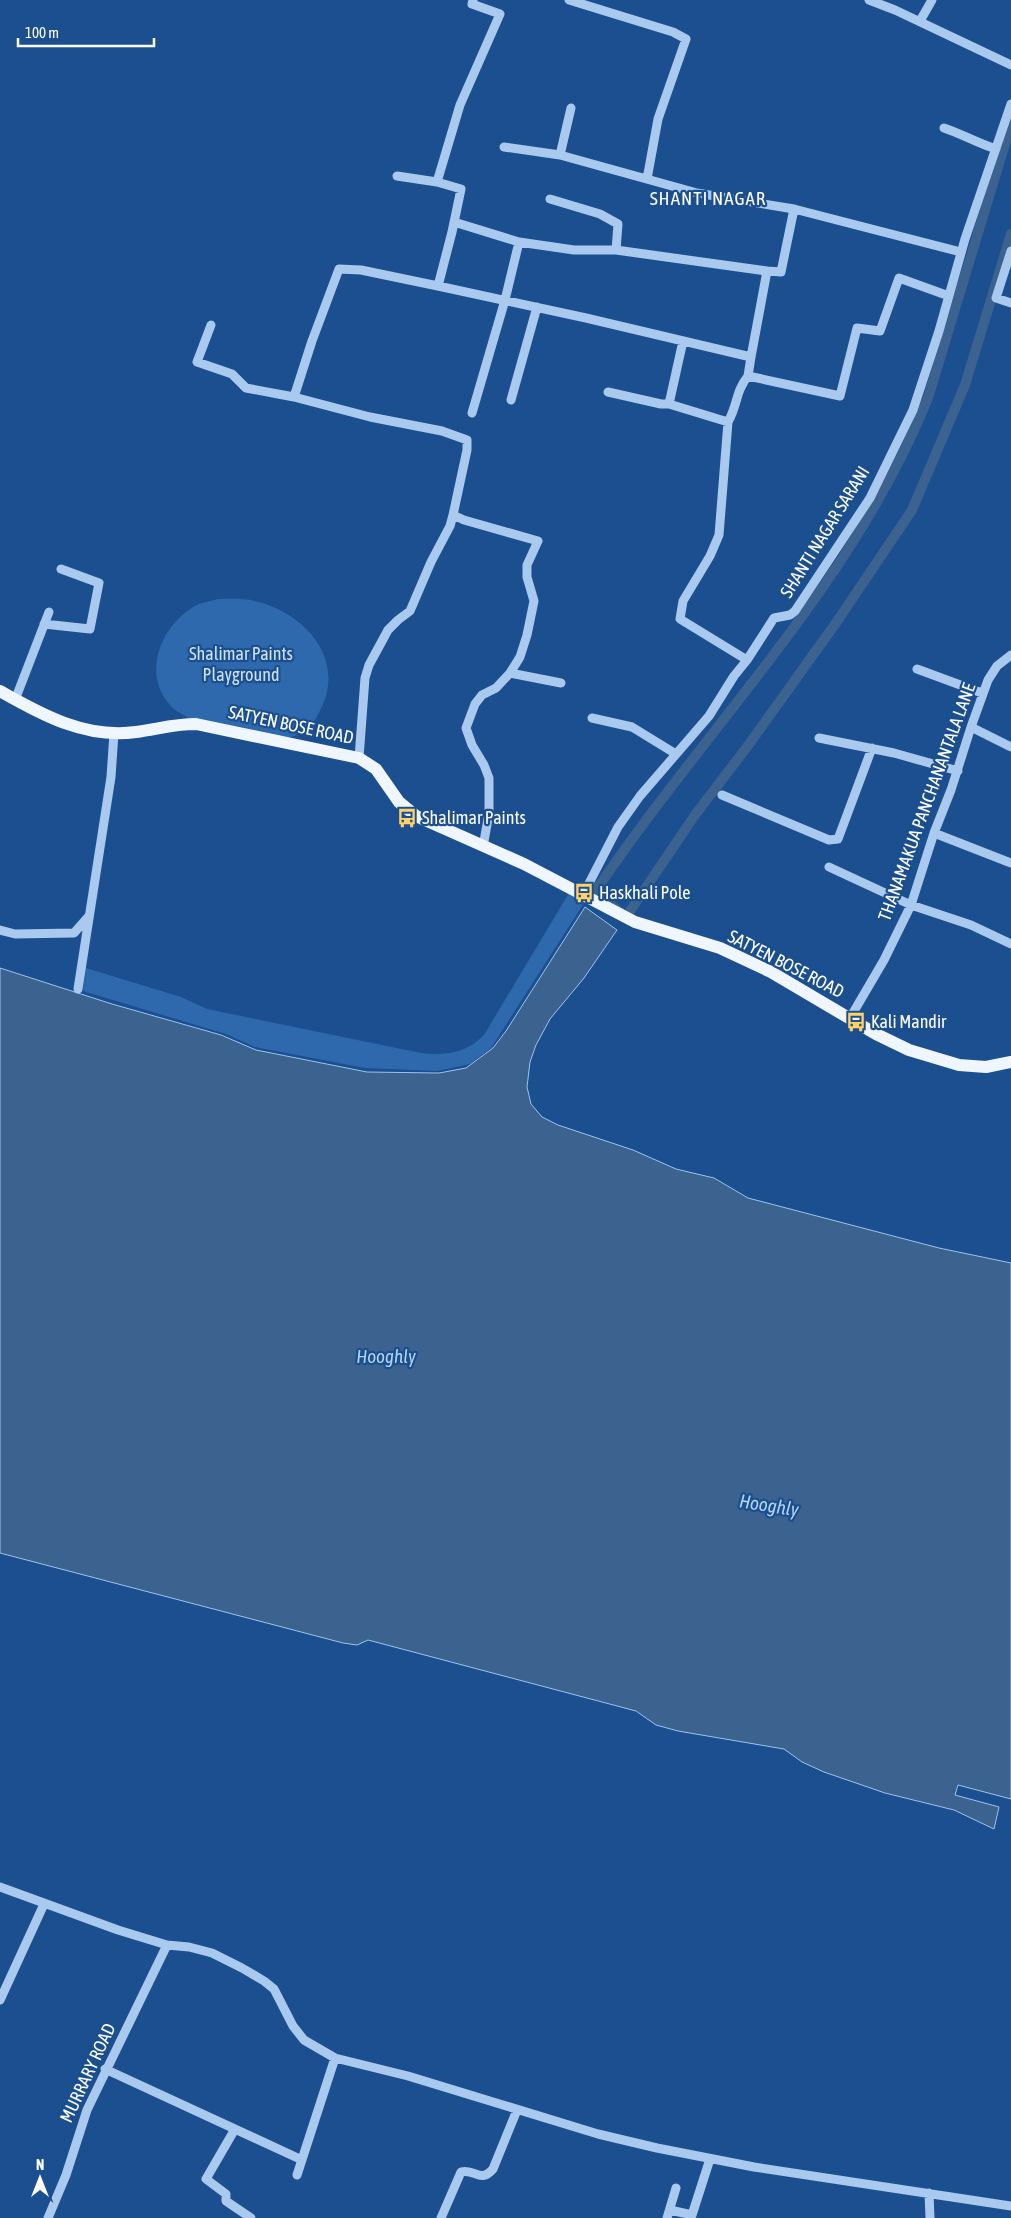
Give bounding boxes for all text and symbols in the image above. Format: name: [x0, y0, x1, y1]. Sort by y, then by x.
scale bar: [18, 15, 154, 47]
text: 100 m: [25, 24, 59, 41]
district label: SHANTI NAGAR: [650, 187, 766, 209]
street label: SHANTI NAGAR SARANI: [776, 462, 874, 601]
park label: Shalimar Paints Playground: [189, 643, 293, 685]
street label: THANAMAKUA PANCHANANTALA LANE: [874, 680, 980, 924]
street label: SATYEN BOSE ROAD: [227, 701, 356, 748]
bus stop icon: Shalimar Paints: [396, 807, 418, 829]
place label: Shalimar Paints: [422, 807, 526, 828]
bus stop icon: Haskhali Pole: [573, 882, 595, 904]
place label: Haskhali Pole: [599, 882, 690, 903]
street label: SATYEN BOSE ROAD: [725, 925, 848, 1002]
bus stop icon: Kali Mandir: [845, 1011, 867, 1033]
place label: Kali Mandir: [871, 1011, 947, 1032]
water label: Hooghly: [356, 1345, 416, 1367]
water label: Hooghly: [738, 1489, 800, 1521]
street label: MURRARY ROAD: [55, 2020, 120, 2126]
north arrow: [15, 2153, 65, 2203]
text: N: [36, 2157, 44, 2173]

